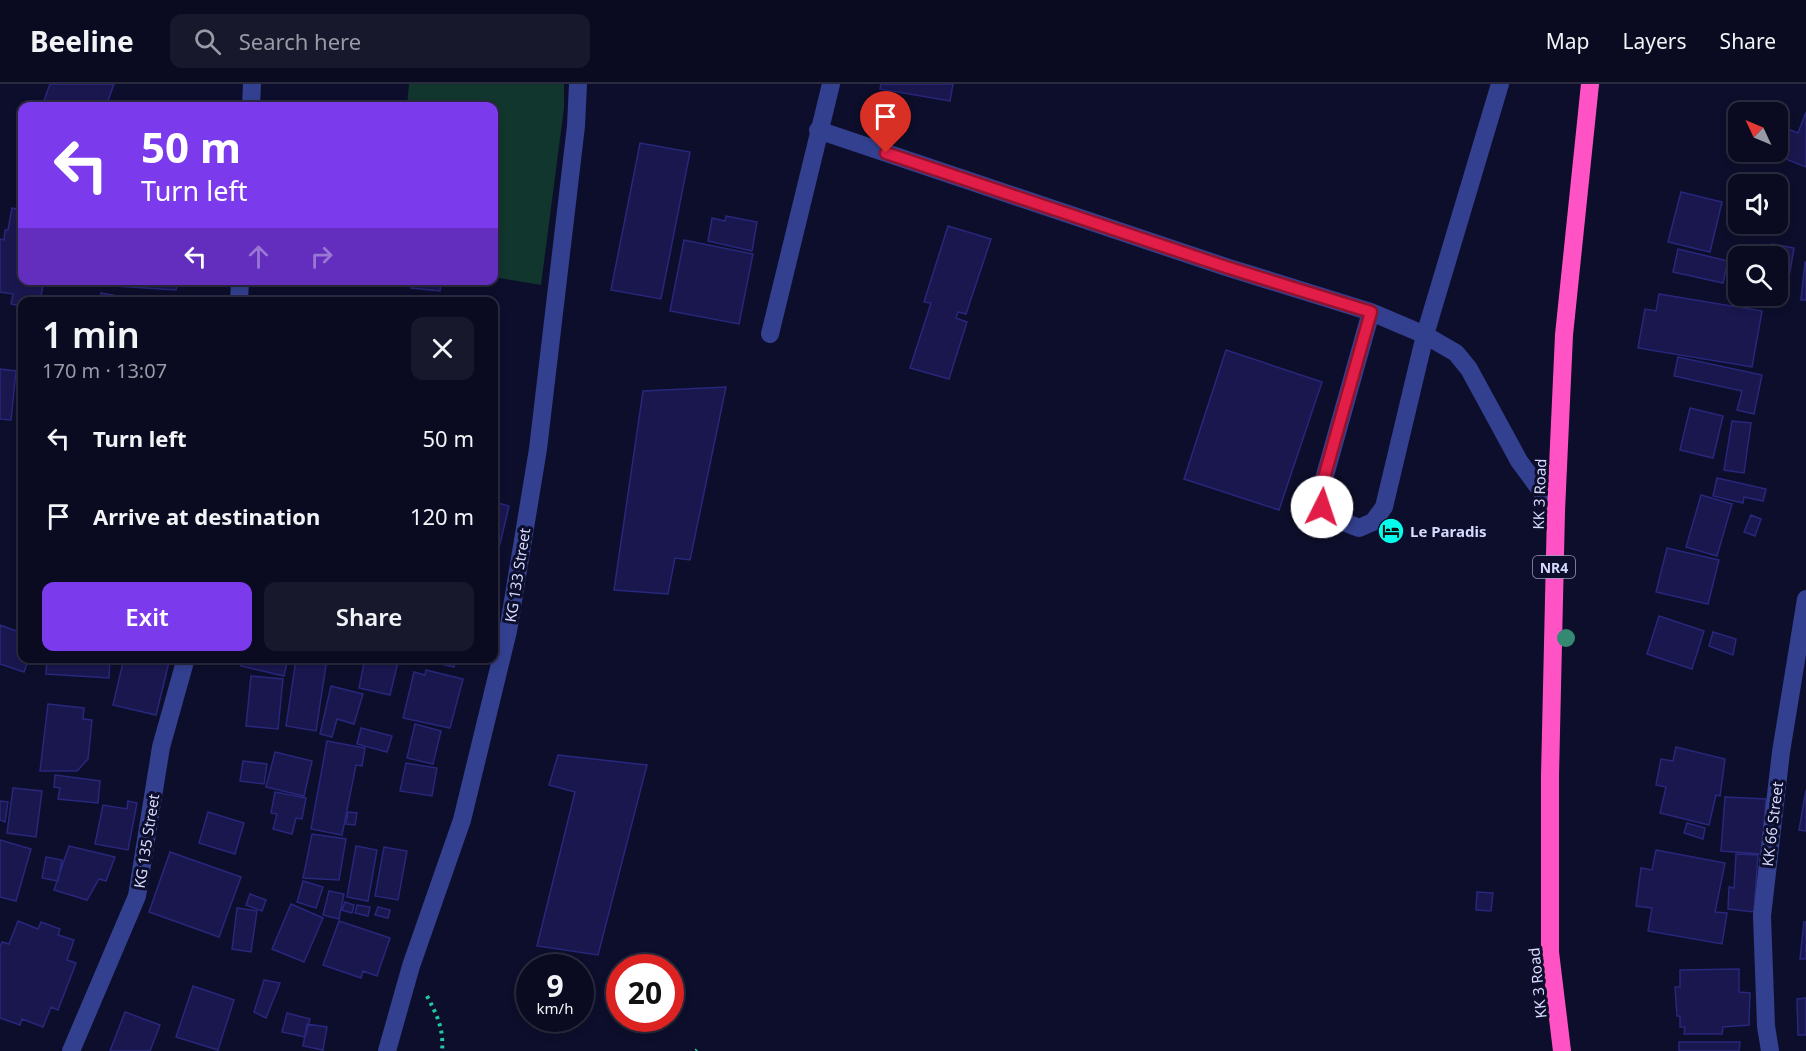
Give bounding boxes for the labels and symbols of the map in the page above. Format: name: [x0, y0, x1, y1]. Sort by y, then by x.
pin: [860, 91, 911, 153]
north arrow: [1728, 102, 1788, 162]
street label: KK 3 Road: [1528, 458, 1550, 530]
position arrow: [1290, 475, 1354, 539]
hotel icon: Le Paradis: [1376, 516, 1406, 546]
place label: Le Paradis: [1410, 521, 1486, 541]
street label: KG 133 Street: [500, 526, 534, 624]
road number: NR4: [1533, 556, 1575, 578]
street label: KK 66 Street: [1757, 780, 1787, 868]
street label: KG 135 Street: [129, 792, 163, 890]
street label: KK 3 Road: [1523, 947, 1551, 1019]
speed limit sign: 20: [606, 954, 684, 1032]

